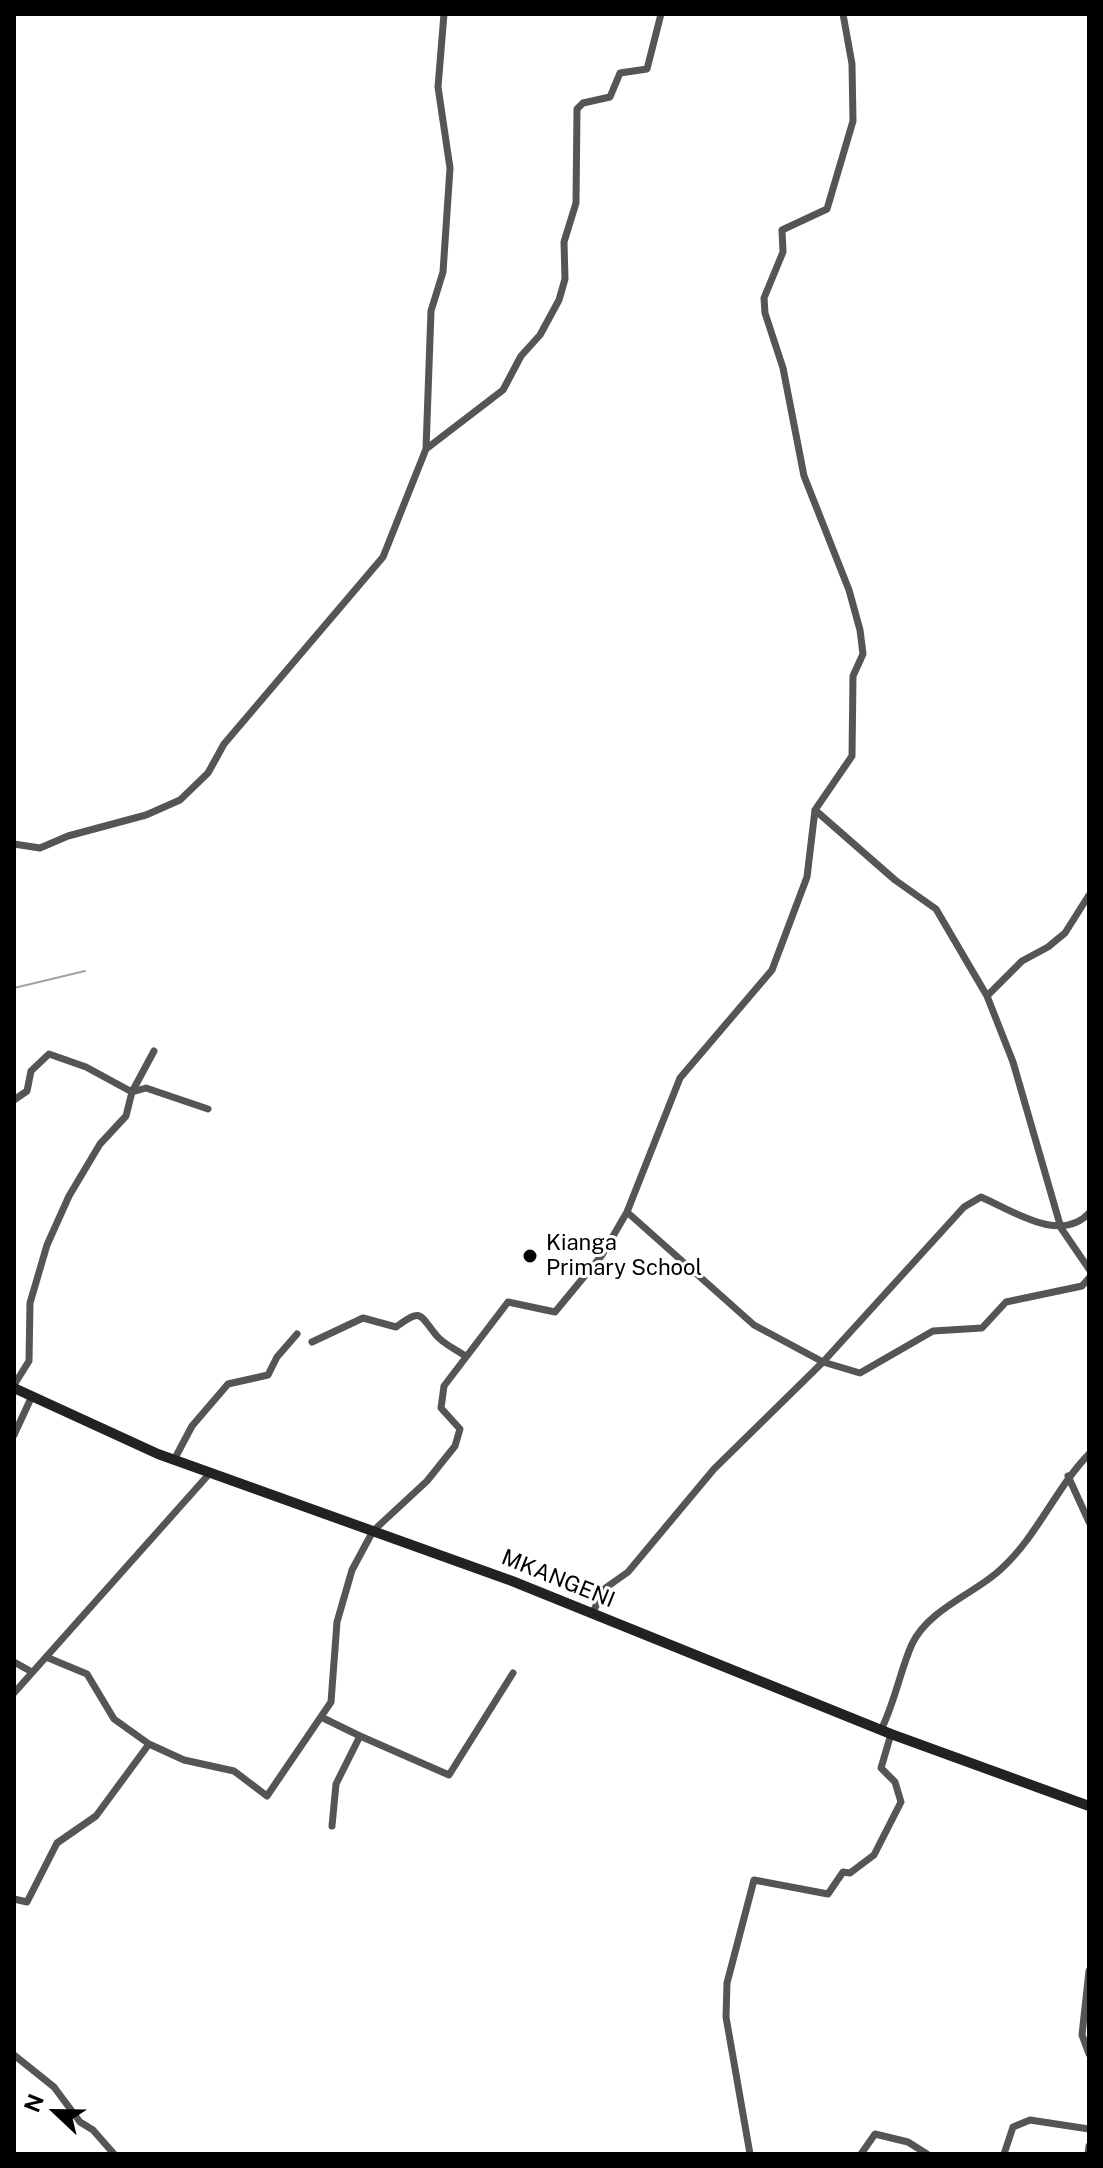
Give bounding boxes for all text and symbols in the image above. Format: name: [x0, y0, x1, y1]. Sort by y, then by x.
place label: Kianga Primary School: [546, 1230, 702, 1282]
marker: Kianga Primary School: [521, 1247, 539, 1265]
street label: MKANGENI: [498, 1544, 618, 1614]
north arrow: [16, 2072, 96, 2152]
text: N: [18, 2090, 49, 2116]

